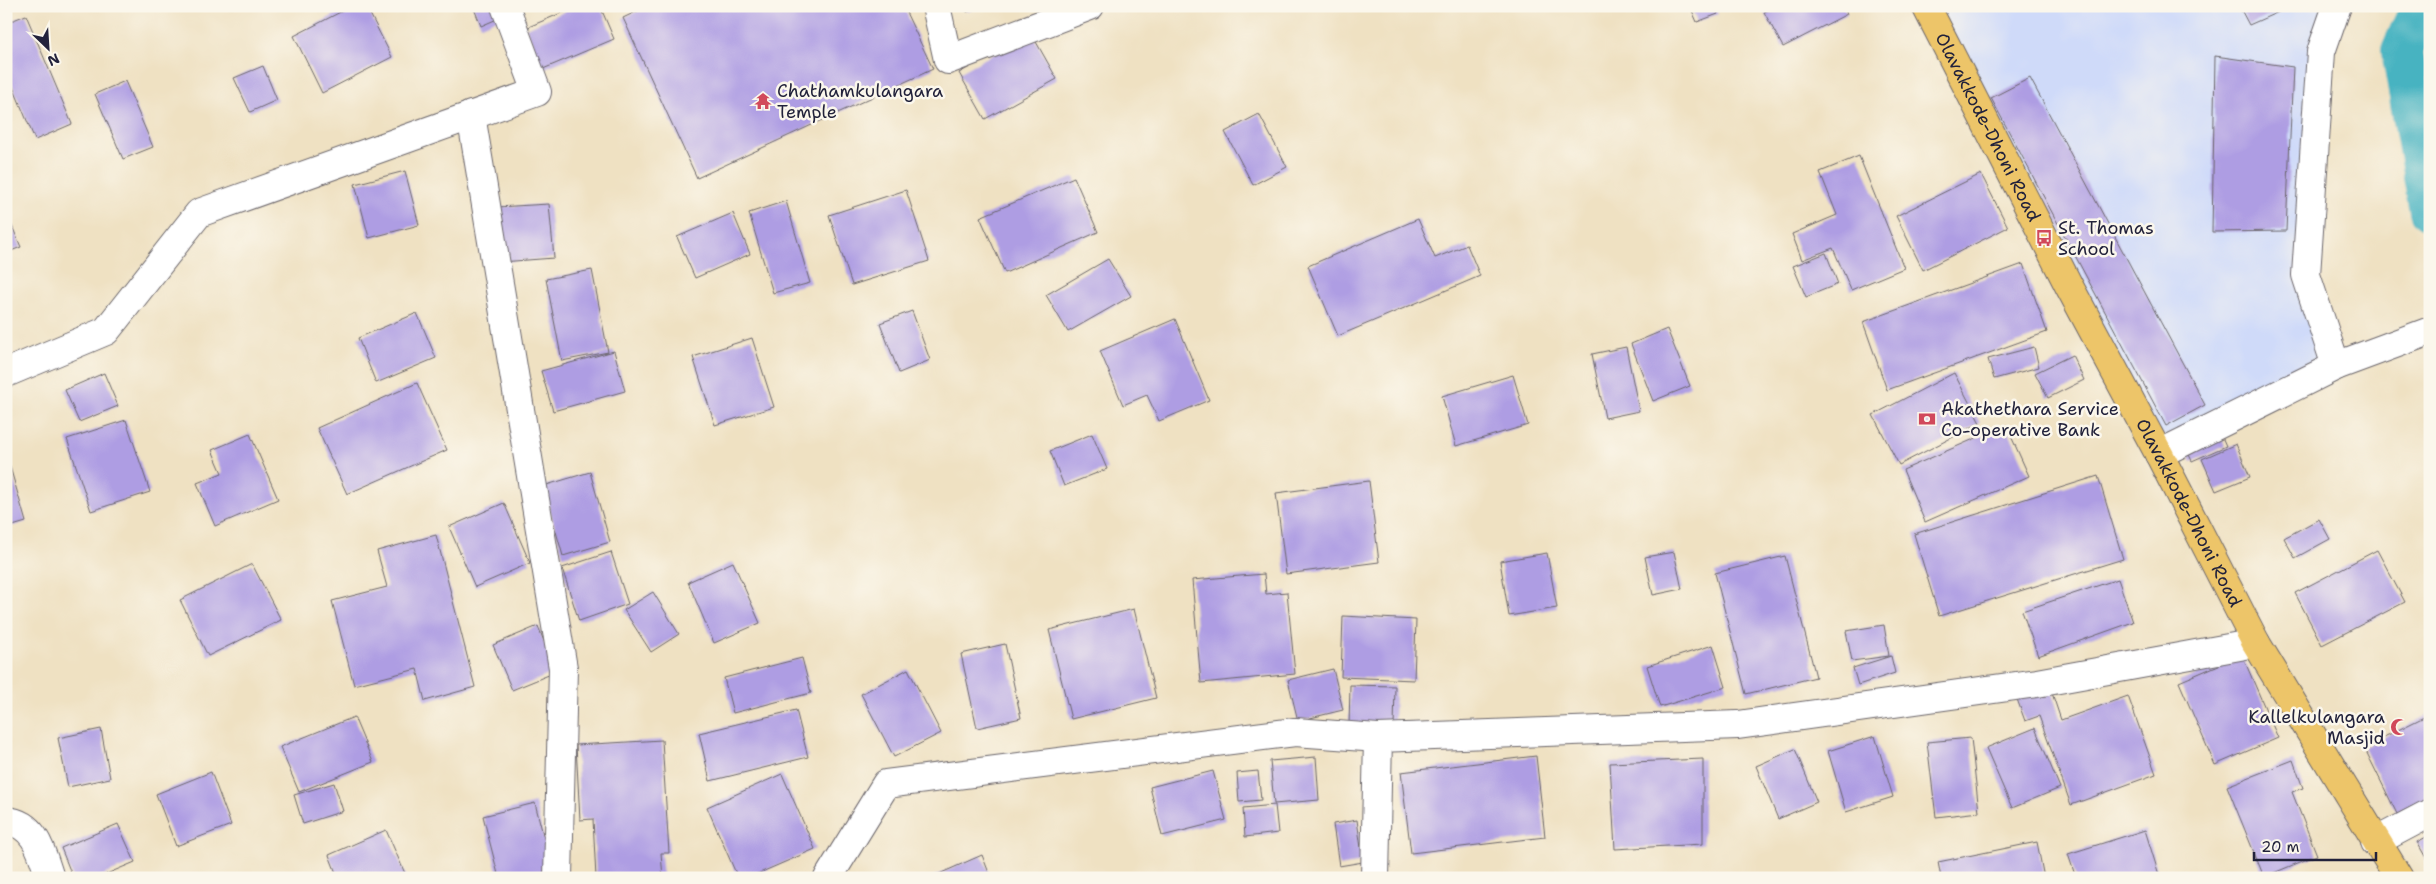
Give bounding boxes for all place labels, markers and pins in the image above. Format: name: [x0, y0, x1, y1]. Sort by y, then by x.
place label: Chathamkulangara Temple: [777, 79, 943, 124]
temple icon: Chathamkulangara Temple: [753, 91, 773, 111]
place label: St. Thomas School: [2058, 216, 2154, 261]
bus stop icon: St. Thomas School: [2034, 228, 2054, 248]
place label: Akathethara Service Co-operative Bank: [1941, 397, 2119, 442]
bank icon: Akathethara Service Co-operative Bank: [1917, 409, 1937, 429]
place label: Kallelkulangara Masjid: [2248, 705, 2385, 750]
mosque icon: Kallelkulangara Masjid: [2389, 717, 2409, 737]

